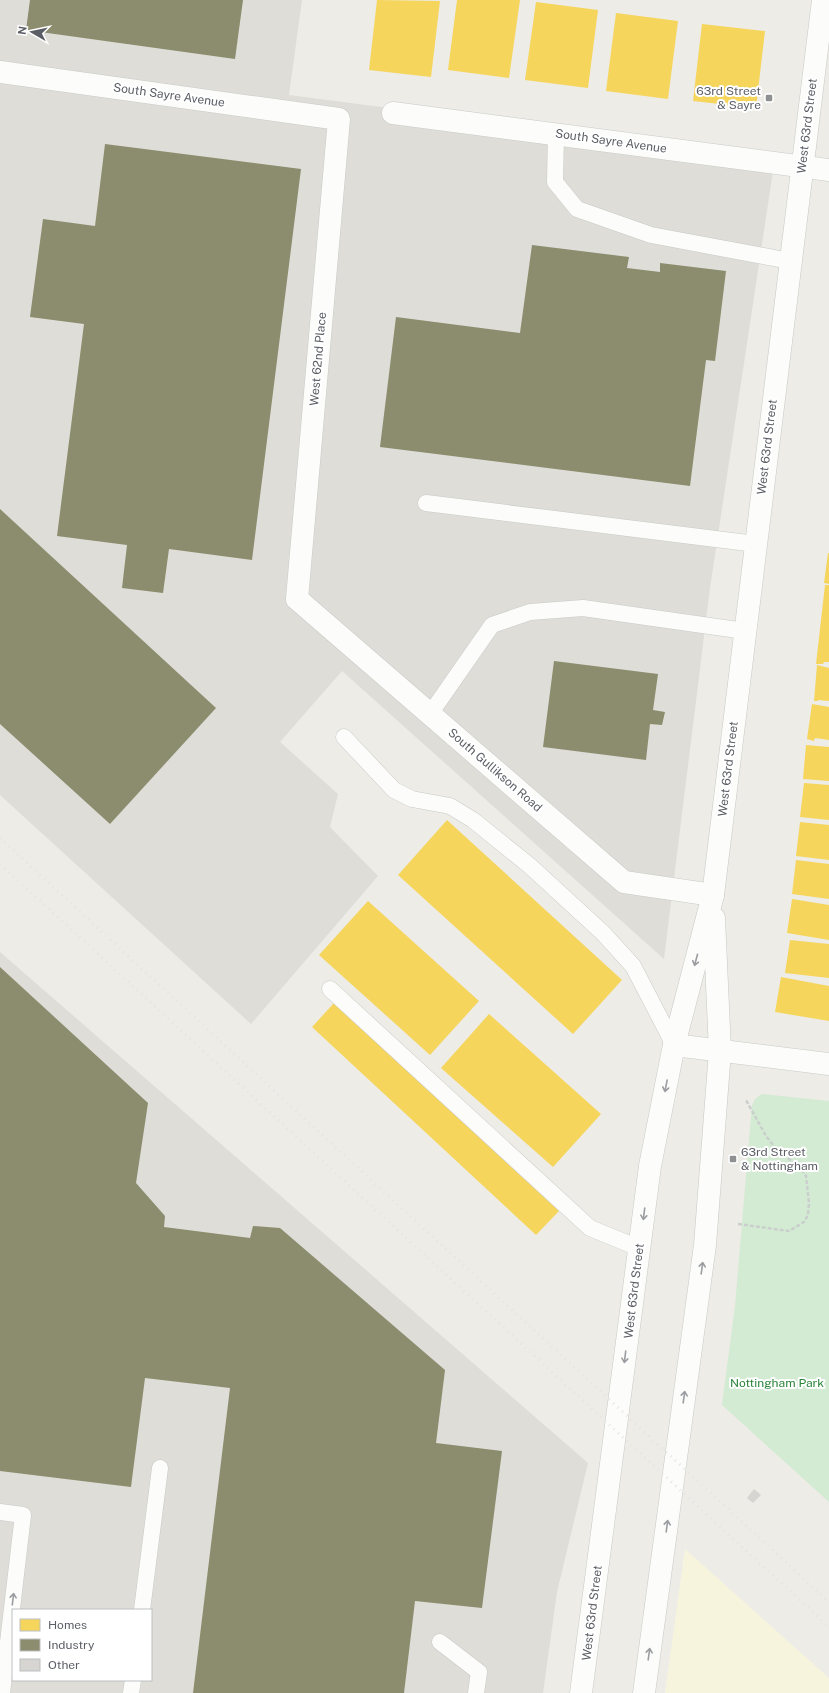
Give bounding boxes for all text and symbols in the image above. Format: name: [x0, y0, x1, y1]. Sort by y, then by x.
north arrow: [12, 12, 52, 52]
text: N: [16, 25, 29, 36]
street label: West 63rd Street: [794, 77, 820, 174]
street label: South Sayre Avenue: [112, 80, 226, 110]
place label: 63rd Street & Sayre: [696, 84, 761, 112]
marker: 63rd Street & Sayre: [764, 93, 774, 103]
street label: South Sayre Avenue: [554, 126, 668, 156]
street label: West 62nd Place: [307, 311, 329, 406]
street label: West 63rd Street: [754, 398, 780, 495]
street label: West 63rd Street: [715, 720, 741, 817]
street label: South Gullikson Road: [445, 725, 545, 815]
one-way arrow: [692, 953, 699, 966]
one-way arrow: [661, 1079, 669, 1092]
place label: 63rd Street & Nottingham: [741, 1145, 818, 1173]
marker: 63rd Street & Nottingham: [728, 1154, 738, 1164]
one-way arrow: [640, 1207, 647, 1220]
street label: West 63rd Street: [621, 1242, 647, 1339]
one-way arrow: [698, 1262, 706, 1275]
one-way arrow: [621, 1350, 629, 1363]
park label: Nottingham Park: [730, 1376, 824, 1390]
one-way arrow: [680, 1391, 688, 1404]
one-way arrow: [663, 1520, 671, 1533]
street label: West 63rd Street: [579, 1564, 605, 1661]
one-way arrow: [10, 1593, 17, 1606]
legend: [12, 1609, 152, 1681]
text: Homes: [48, 1618, 87, 1632]
text: Industry: [48, 1638, 95, 1652]
one-way arrow: [645, 1648, 653, 1661]
text: Other: [48, 1658, 80, 1672]

